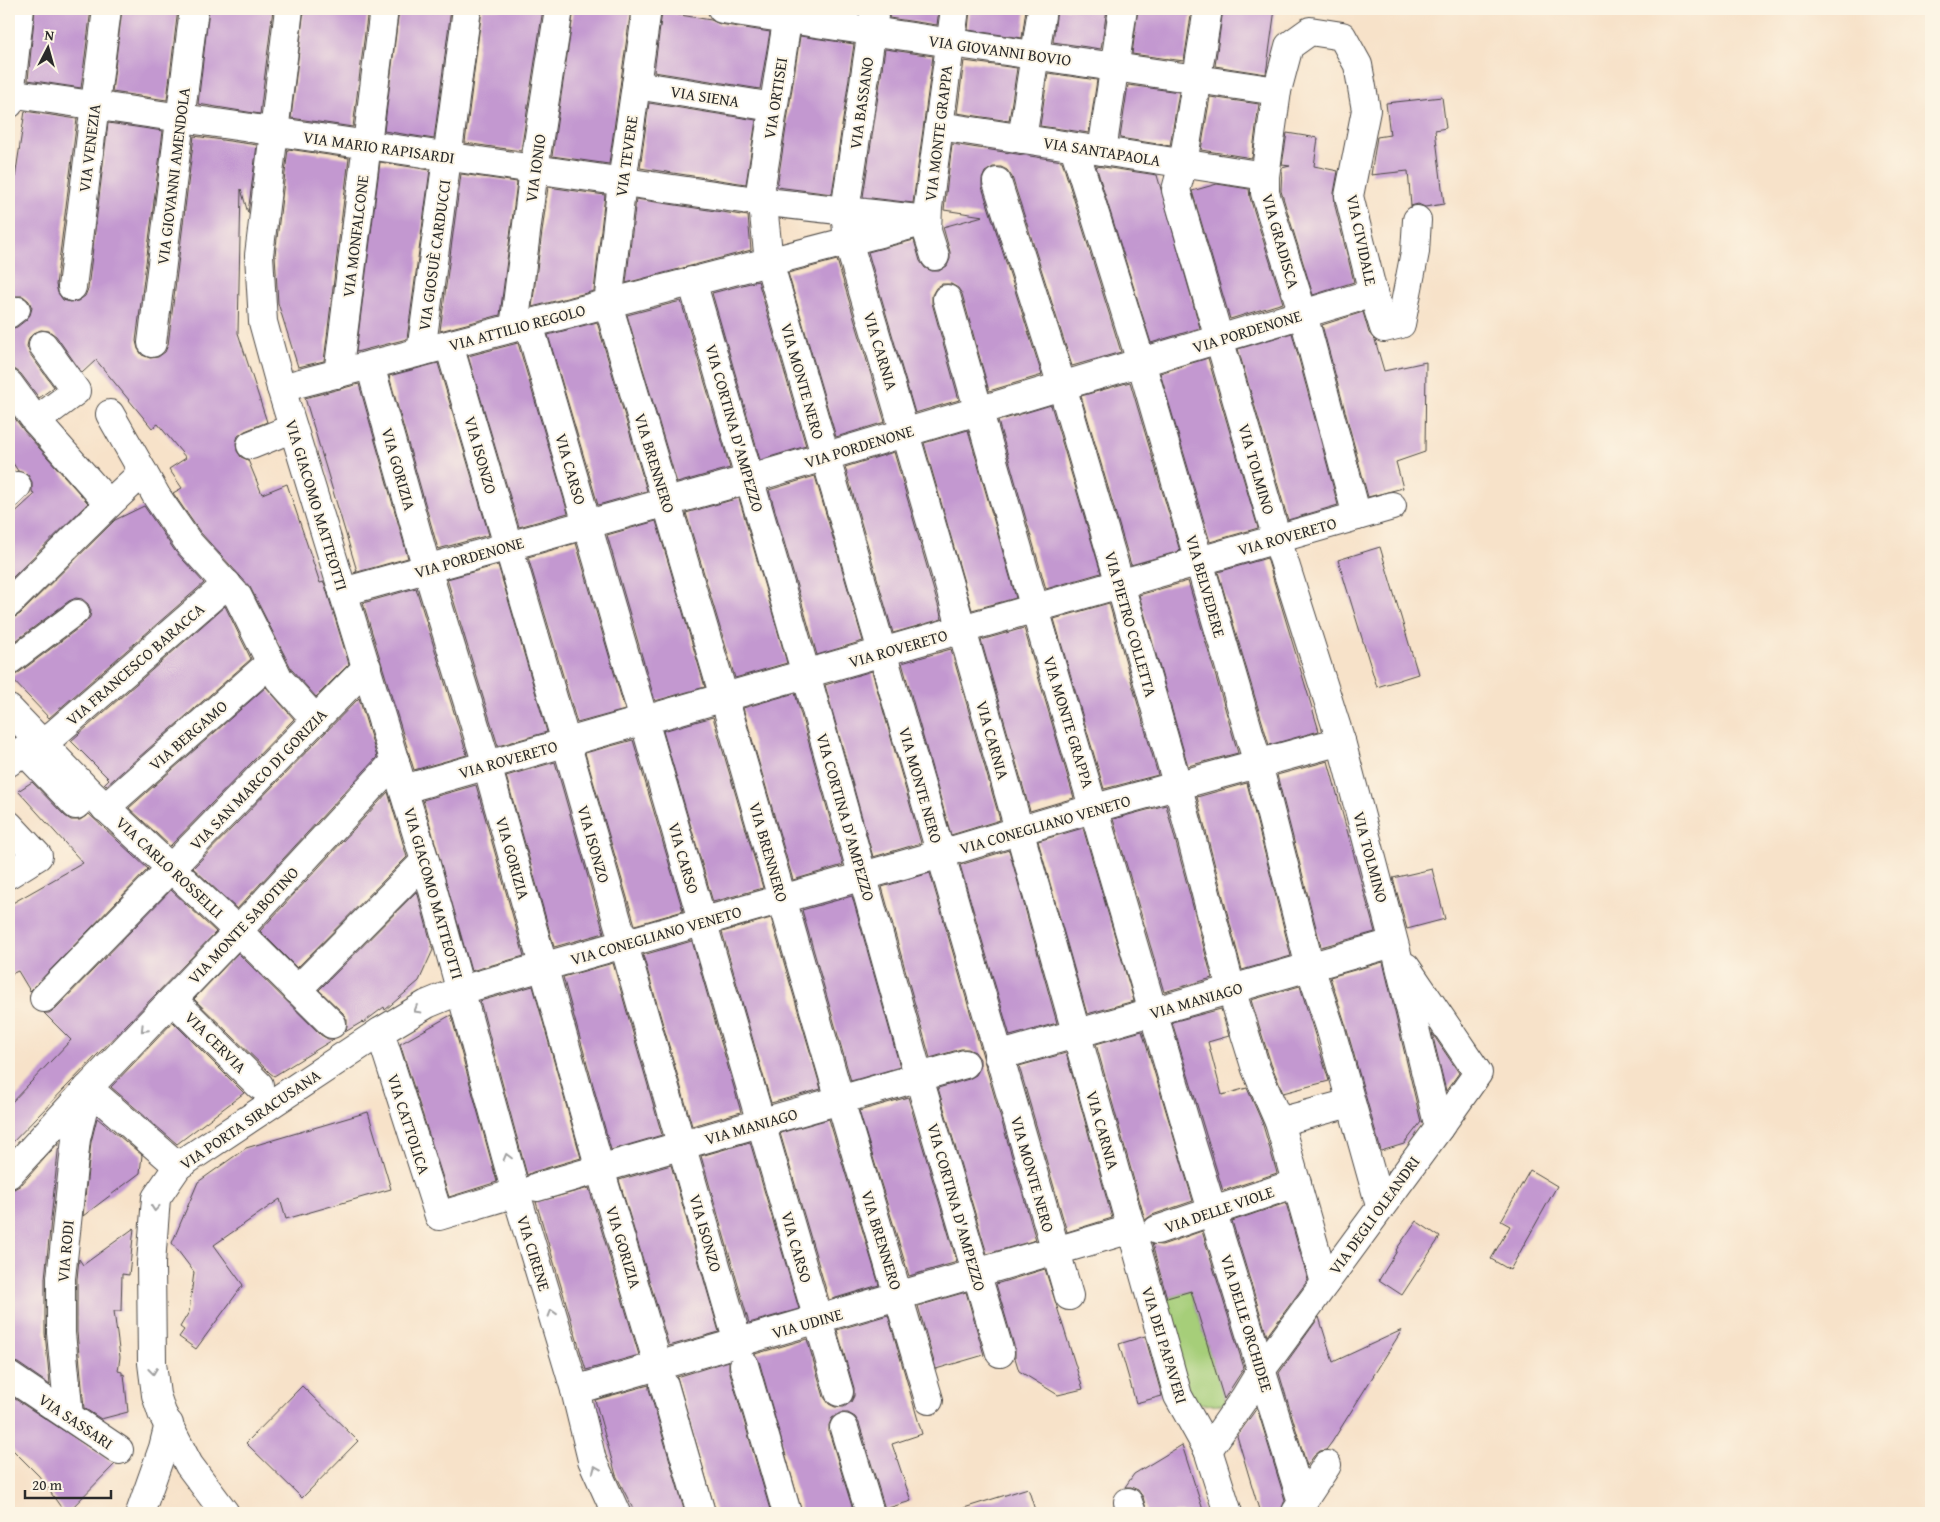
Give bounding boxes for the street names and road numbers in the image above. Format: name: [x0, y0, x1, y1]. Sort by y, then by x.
street label: VIA GIOVANNI BOVIO: [927, 28, 1073, 72]
street label: VIA BASSANO: [843, 55, 879, 151]
street label: VIA ORTISEI: [757, 56, 793, 140]
street label: VIA MONTE GRAPPA: [918, 63, 958, 202]
street label: VIA SIENA: [669, 79, 742, 113]
street label: VIA GIOVANNI AMENDOLA: [150, 86, 196, 266]
street label: VIA VENEZIA: [72, 102, 106, 194]
street label: VIA TEVERE: [608, 114, 644, 198]
street label: VIA MARIO RAPISARDI: [302, 124, 456, 170]
street label: VIA SANTAPAOLA: [1042, 130, 1163, 172]
street label: VIA IONIO: [518, 132, 552, 204]
street label: VIA MONFALCONE: [336, 173, 374, 299]
street label: VIA GIOSUÈ CARDUCCI: [412, 178, 456, 332]
street label: VIA GRADISCA: [1256, 191, 1306, 291]
street label: VIA CIVIDALE: [1341, 192, 1383, 288]
street label: VIA ATTILIO REGOLO: [446, 297, 588, 357]
street label: VIA PORDENONE: [1190, 303, 1304, 359]
street label: VIA CARNIA: [858, 309, 904, 393]
street label: VIA MONTE NERO: [775, 320, 831, 442]
street label: VIA CORTINA D'AMPEZZO: [700, 341, 771, 515]
street label: VIA BRENNERO: [628, 410, 682, 516]
street label: VIA ISONZO: [458, 413, 504, 497]
street label: VIA GIACOMO MATTEOTTI: [280, 416, 354, 594]
street label: VIA PORDENONE: [802, 418, 916, 474]
street label: VIA TOLMINO: [1233, 421, 1281, 517]
street label: VIA GORIZIA: [376, 425, 422, 513]
street label: VIA CARSO: [549, 430, 593, 508]
street label: VIA ROVERETO: [1235, 510, 1339, 562]
street label: VIA PORDENONE: [412, 530, 526, 584]
street label: VIA BELVEDERE: [1180, 532, 1232, 640]
street label: VIA PIETRO COLLETTA: [1099, 548, 1163, 700]
street label: VIA FRANCESCO BARACCA: [61, 597, 210, 731]
street label: VIA ROVERETO: [846, 622, 950, 674]
street label: VIA MONTE GRAPPA: [1038, 653, 1101, 791]
street label: VIA BERGAMO: [144, 694, 233, 776]
street label: VIA CARNIA: [970, 698, 1016, 782]
street label: VIA SAN MARCO DI GORIZIA: [184, 703, 332, 855]
street label: VIA MONTE NERO: [893, 724, 949, 846]
street label: VIA CORTINA D'AMPEZZO: [811, 730, 882, 904]
street label: VIA ROVERETO: [456, 733, 560, 785]
street label: VIA CONEGLIANO VENETO: [957, 788, 1134, 860]
street label: VIA BRENNERO: [743, 799, 795, 905]
street label: VIA ISONZO: [571, 802, 617, 886]
street label: VIA GIACOMO MATTEOTTI: [398, 804, 470, 982]
street label: VIA TOLMINO: [1347, 809, 1395, 905]
street label: VIA CARLO ROSSELLI: [111, 810, 229, 924]
street label: VIA GORIZIA: [490, 814, 536, 902]
street label: VIA CARSO: [662, 819, 706, 897]
street label: VIA MONTE SABOTINO: [182, 861, 304, 989]
street label: VIA CONEGLIANO VENETO: [568, 899, 745, 971]
street label: VIA MANIAGO: [1147, 975, 1245, 1025]
street label: VIA CERVIA: [180, 1006, 253, 1079]
street label: VIA PORTA SIRACUSANA: [175, 1063, 326, 1175]
street label: VIA CATTOLICA: [382, 1071, 437, 1177]
street label: VIA CARNIA: [1080, 1088, 1126, 1172]
street label: VIA MANIAGO: [702, 1101, 800, 1151]
street label: VIA MONTE NERO: [1005, 1113, 1061, 1235]
street label: VIA CORTINA D'AMPEZZO: [922, 1120, 993, 1294]
street label: VIA DEGLI OLEANDRI: [1323, 1151, 1425, 1279]
street label: VIA DELLE VIOLE: [1161, 1179, 1277, 1239]
street label: VIA BRENNERO: [855, 1187, 909, 1293]
street label: VIA ISONZO: [683, 1191, 729, 1275]
street label: VIA GORIZIA: [600, 1203, 648, 1291]
street label: VIA CARSO: [775, 1208, 819, 1286]
street label: VIA CIRENE: [511, 1212, 557, 1294]
street label: VIA RODI: [50, 1219, 80, 1283]
street label: VIA DELLE ORCHIDEE: [1215, 1251, 1279, 1395]
street label: VIA DEI PAPAVERI: [1136, 1284, 1194, 1406]
street label: VIA UDINE: [769, 1301, 845, 1345]
street label: VIA SASSARI: [34, 1387, 118, 1455]

